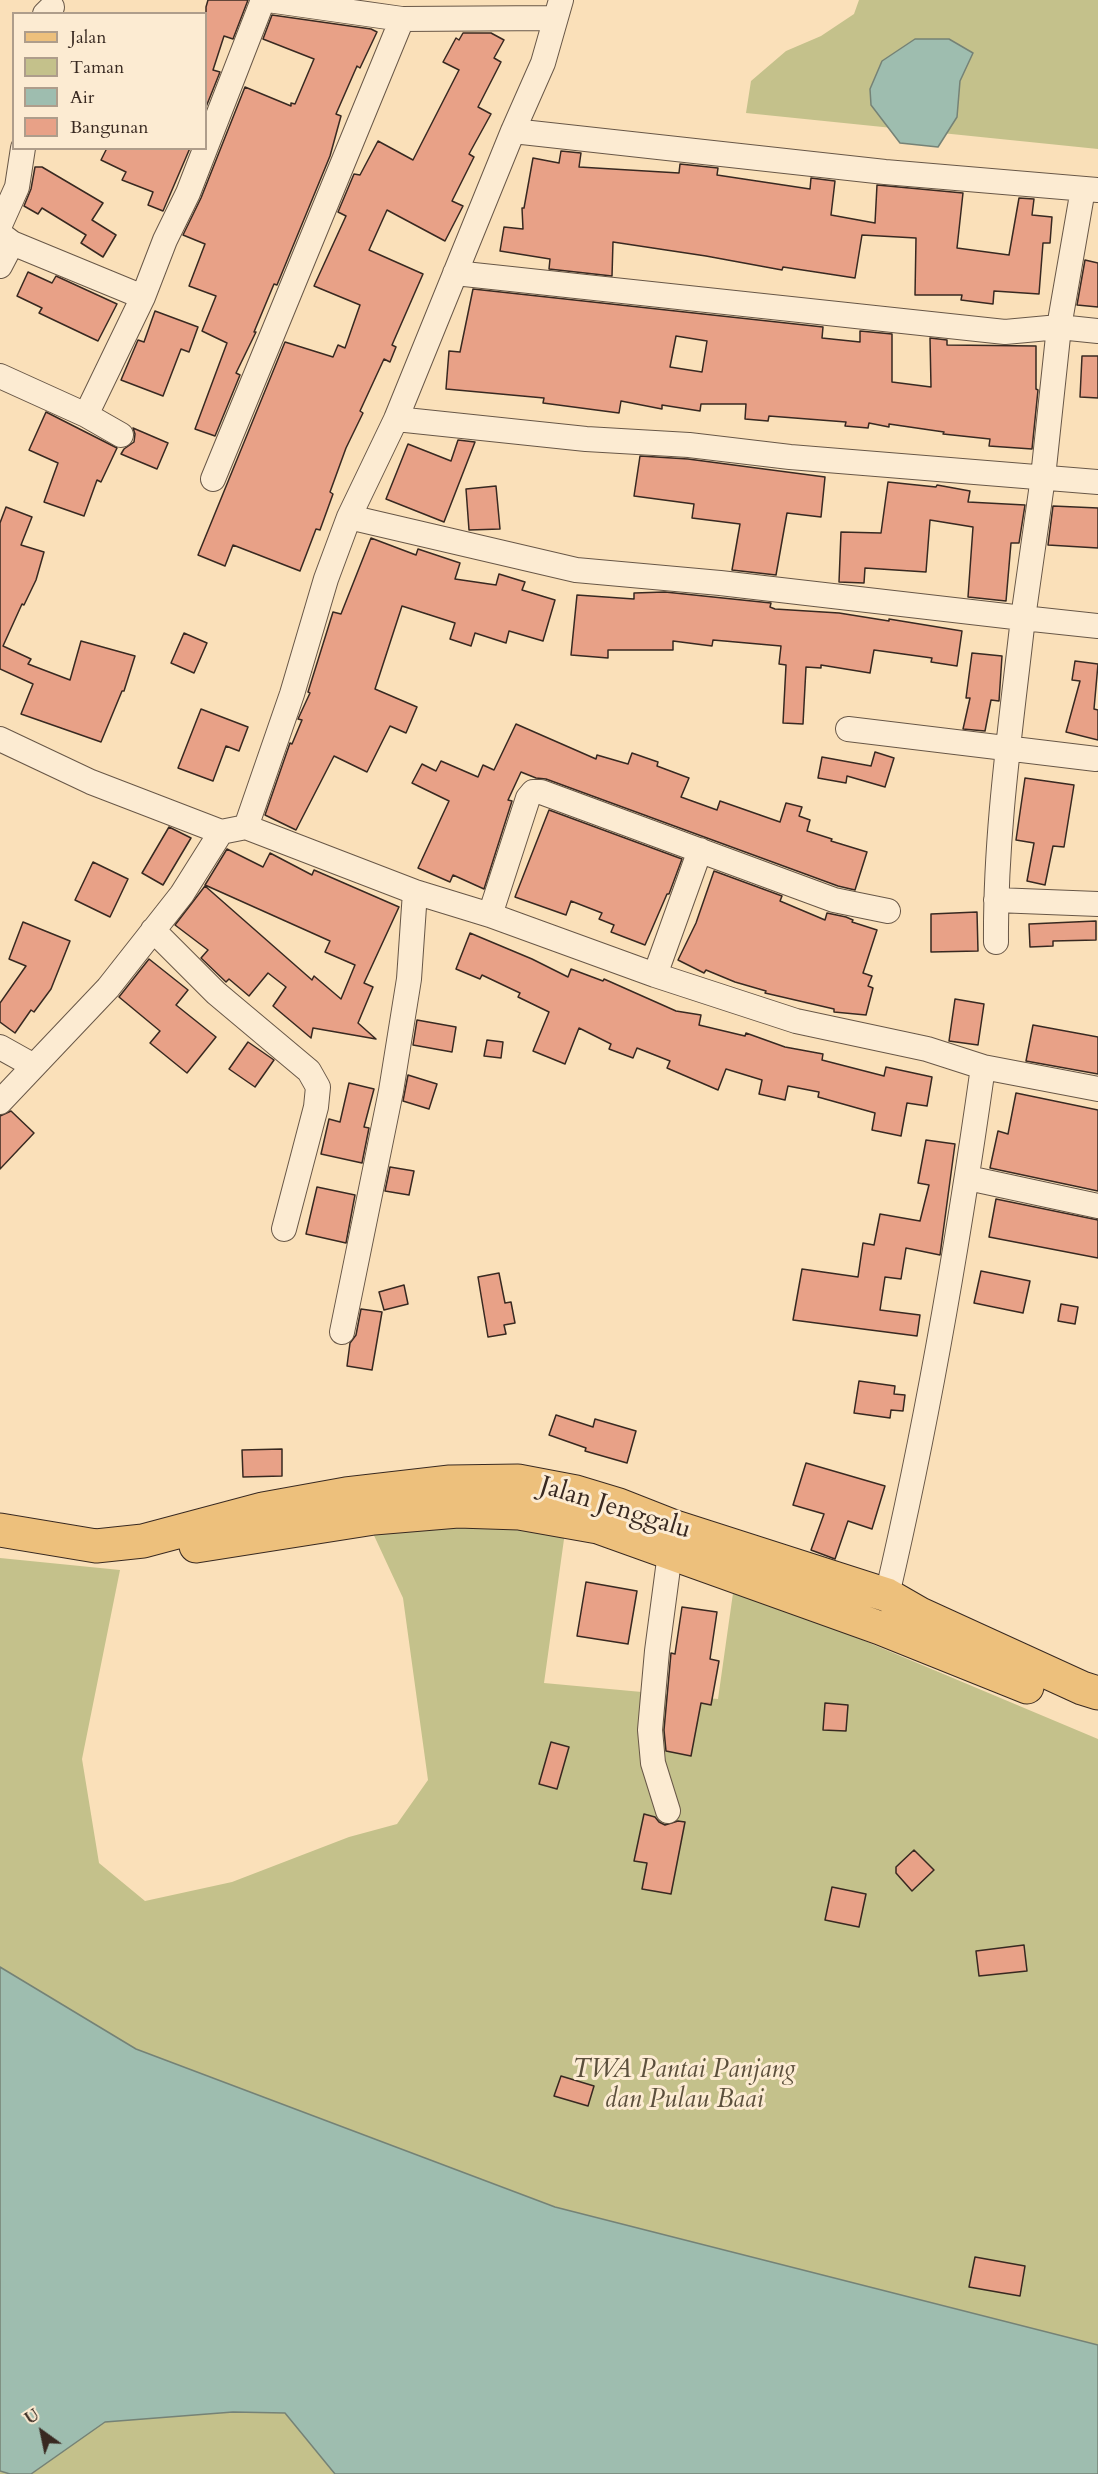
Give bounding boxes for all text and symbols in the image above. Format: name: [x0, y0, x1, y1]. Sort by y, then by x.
legend: [12, 12, 207, 150]
text: Jalan: [70, 25, 106, 50]
text: Taman: [70, 55, 124, 80]
text: Air: [70, 85, 94, 110]
text: Bangunan: [70, 115, 148, 140]
street label: Jalan Jenggalu: [536, 1471, 694, 1547]
park label: TWA Pantai Panjang dan Pulau Baai: [572, 2055, 796, 2116]
north arrow: [12, 2402, 72, 2462]
text: U: [21, 2404, 44, 2430]

